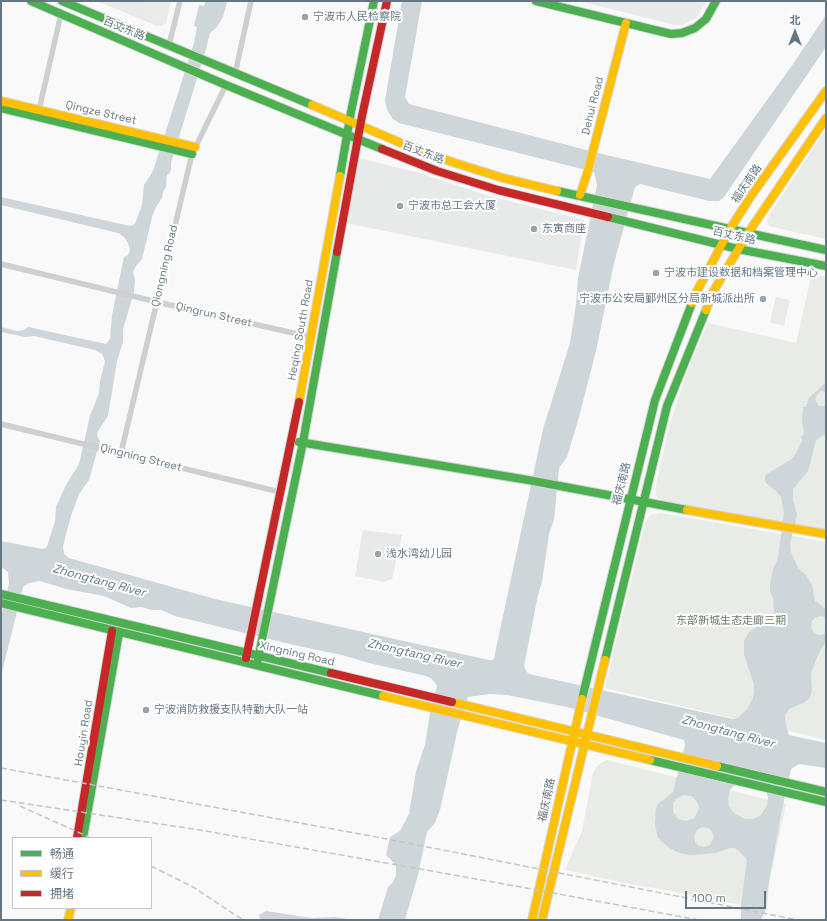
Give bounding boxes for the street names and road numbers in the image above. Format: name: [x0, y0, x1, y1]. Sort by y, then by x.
street label: 百丈东路: [101, 14, 147, 44]
street label: Dehui Road: [579, 75, 607, 137]
street label: Qingze Street: [64, 98, 138, 128]
street label: 百丈东路: [400, 139, 446, 167]
street label: 福庆南路: [729, 162, 765, 206]
street label: Qiongning Road: [149, 224, 181, 308]
street label: 百丈东路: [711, 225, 757, 247]
street label: Heqing South Road: [286, 279, 316, 381]
street label: Qingrun Street: [175, 300, 253, 330]
street label: Qingning Street: [99, 441, 183, 475]
street label: 福庆南路: [610, 461, 634, 507]
street label: Xingning Road: [258, 639, 336, 669]
street label: Houyin Road: [72, 699, 96, 767]
street label: 福庆南路: [536, 777, 558, 823]

